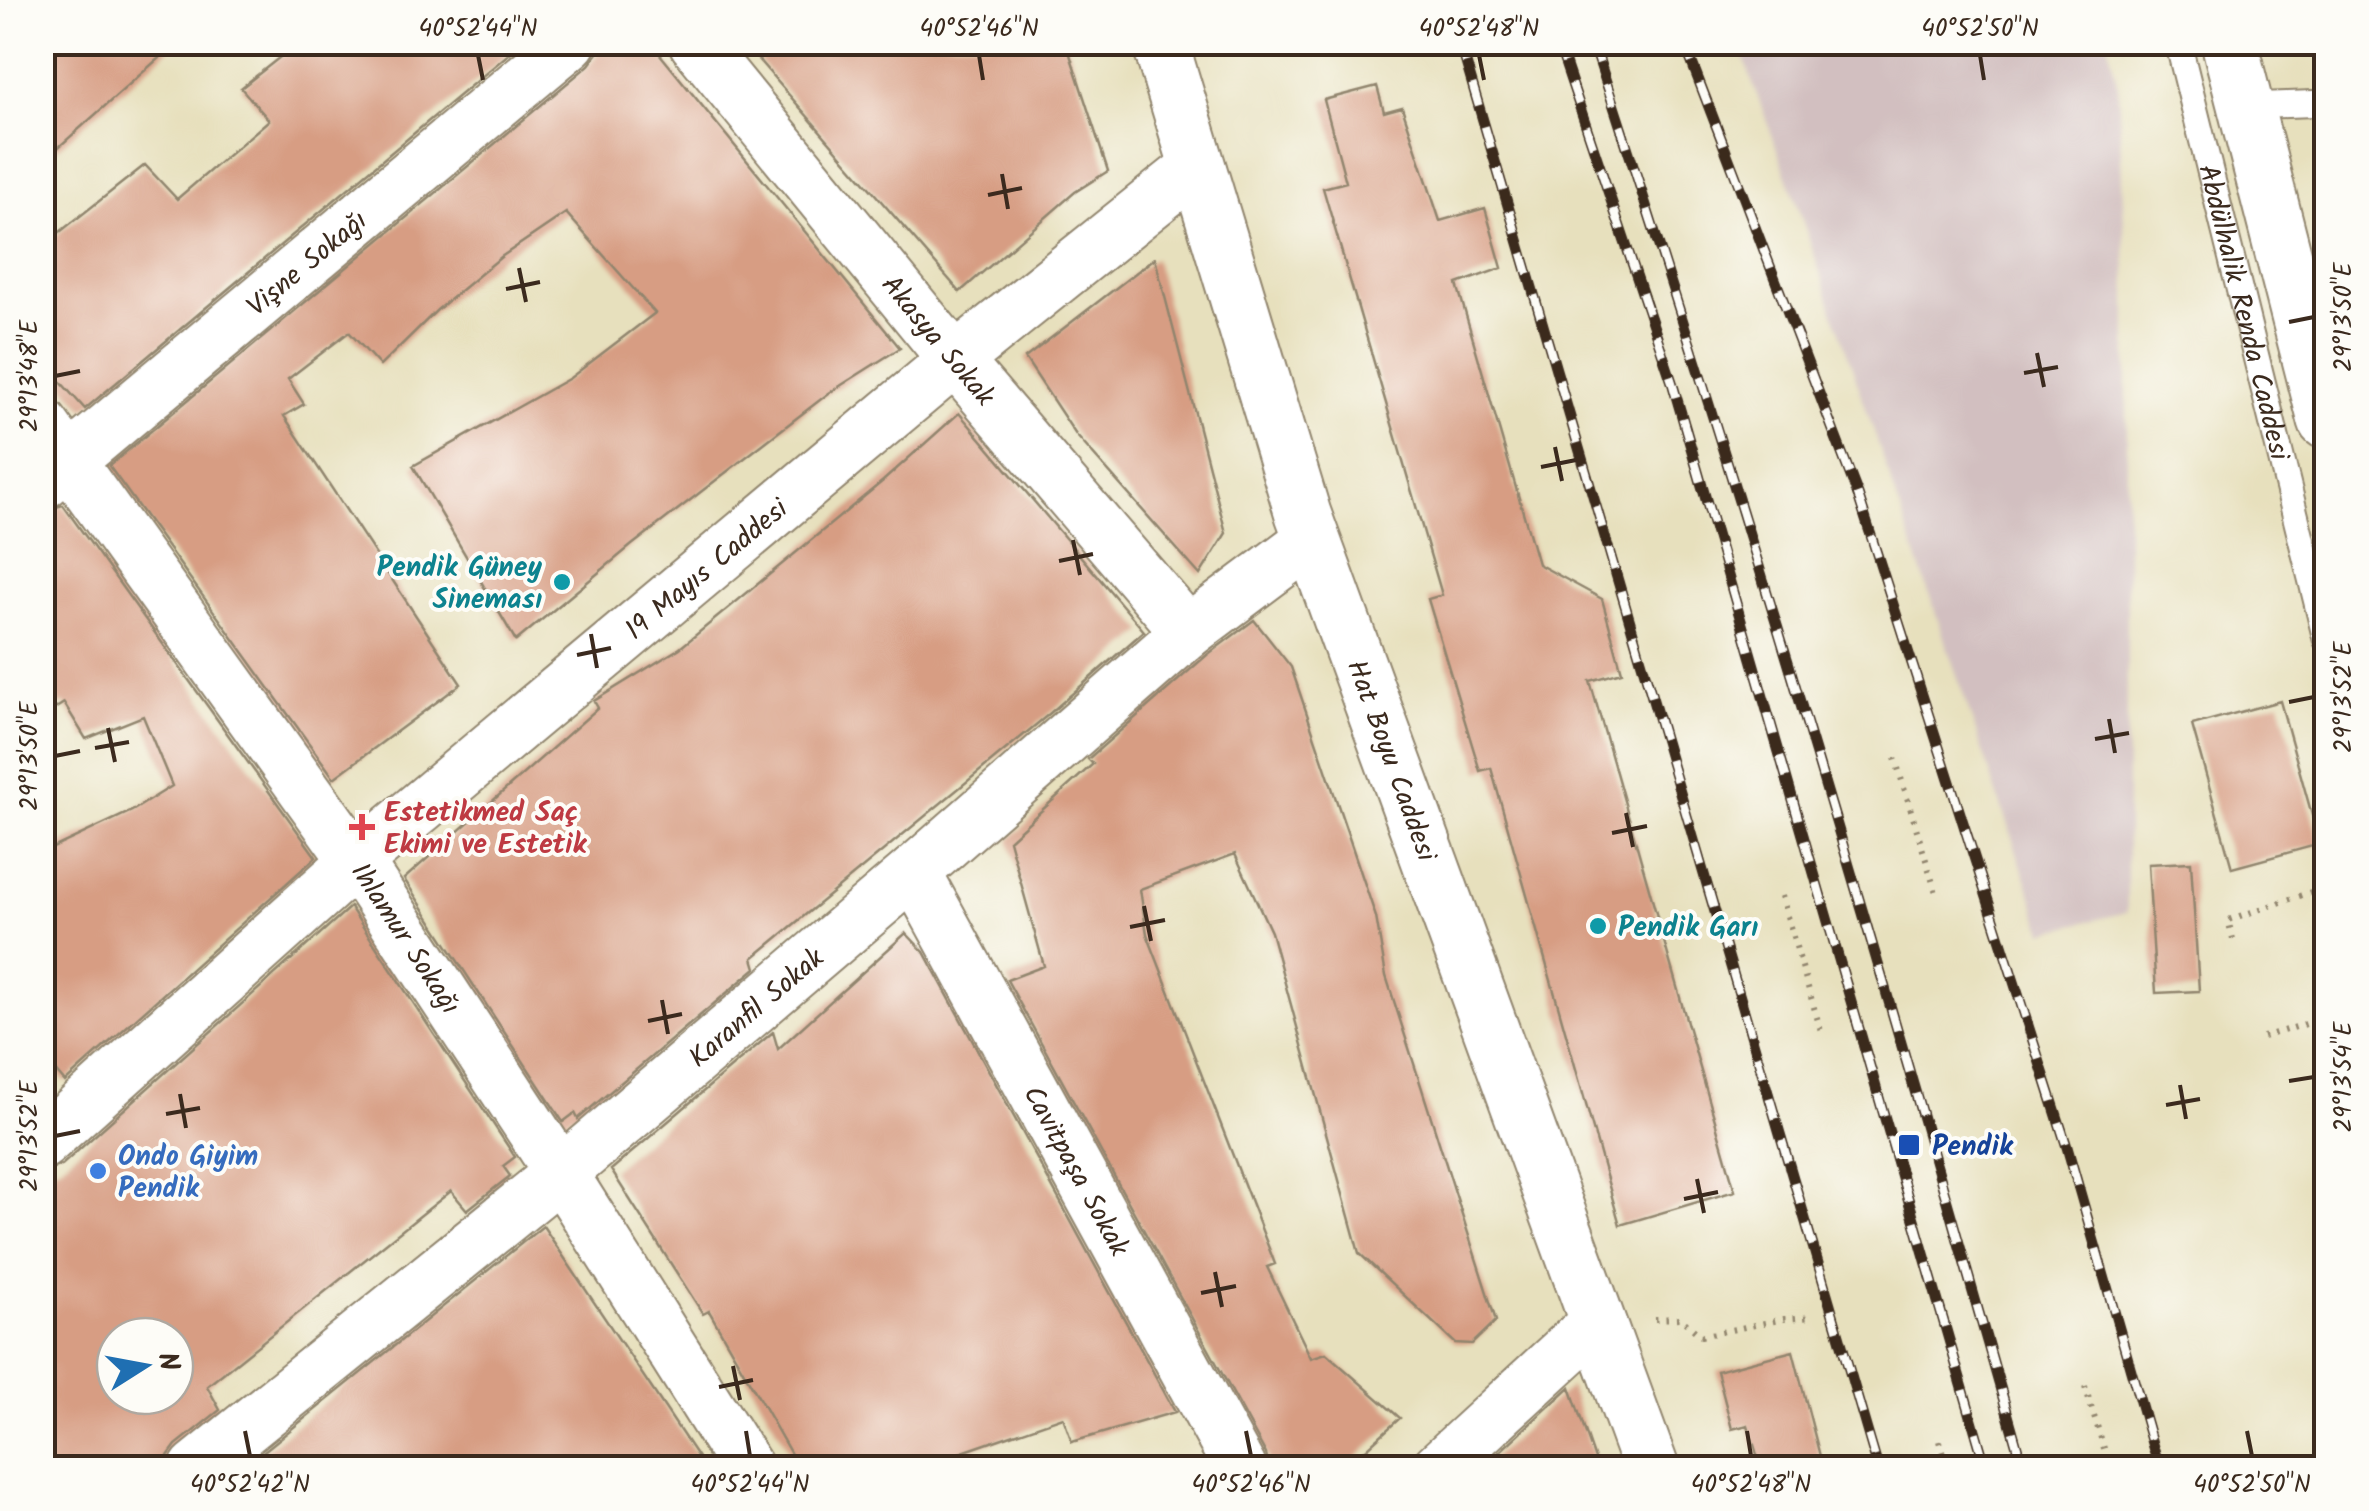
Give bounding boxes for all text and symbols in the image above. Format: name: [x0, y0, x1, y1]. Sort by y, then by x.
text: 40°52'44"N: [418, 9, 538, 49]
text: 40°52'46"N: [919, 9, 1039, 49]
text: 40°52'48"N: [1419, 9, 1539, 49]
text: 40°52'50"N: [1921, 9, 2039, 49]
street label: Abdülhalik Renda Caddesi: [2184, 160, 2301, 466]
street label: Vişne Sokağı: [237, 200, 379, 329]
text: 29°13'50"E: [2324, 261, 2364, 372]
street label: Akasya Sokak: [869, 266, 1006, 418]
text: 29°13'48"E: [10, 318, 50, 432]
street label: 19 Mayıs Caddesi: [616, 488, 800, 652]
place label: Pendik Güney Sineması: [377, 546, 542, 623]
marker: Pendik Güney Sineması: [551, 571, 573, 593]
text: 29°13'52"E: [2324, 640, 2364, 753]
street label: Hat Boyu Caddesi: [1333, 654, 1448, 869]
text: 29°13'50"E: [10, 700, 50, 811]
place label: Estetikmed Saç Ekimi ve Estetik: [384, 791, 587, 868]
marker: Estetikmed Saç Ekimi ve Estetik: [349, 814, 375, 840]
street label: Ihlamur Sokağı: [338, 854, 471, 1024]
place label: Pendik Garı: [1618, 906, 1758, 951]
marker: Pendik Garı: [1587, 915, 1609, 937]
street label: Karanfil Sokak: [679, 937, 836, 1080]
text: 29°13'54"E: [2324, 1020, 2364, 1133]
street label: Cavitpaşa Sokak: [1010, 1078, 1140, 1266]
text: 29°13'52"E: [10, 1079, 50, 1192]
place label: Pendik: [1932, 1125, 2014, 1170]
marker: Pendik: [1896, 1132, 1922, 1158]
place label: Ondo Giyim Pendik: [118, 1135, 258, 1212]
marker: Ondo Giyim Pendik: [87, 1160, 109, 1182]
north arrow: [95, 1316, 195, 1416]
text: N: [143, 1349, 191, 1375]
text: 40°52'42"N: [190, 1465, 310, 1505]
text: 40°52'44"N: [690, 1465, 810, 1505]
text: 40°52'46"N: [1191, 1465, 1311, 1505]
text: 40°52'48"N: [1691, 1465, 1811, 1505]
text: 40°52'50"N: [2193, 1465, 2311, 1505]

